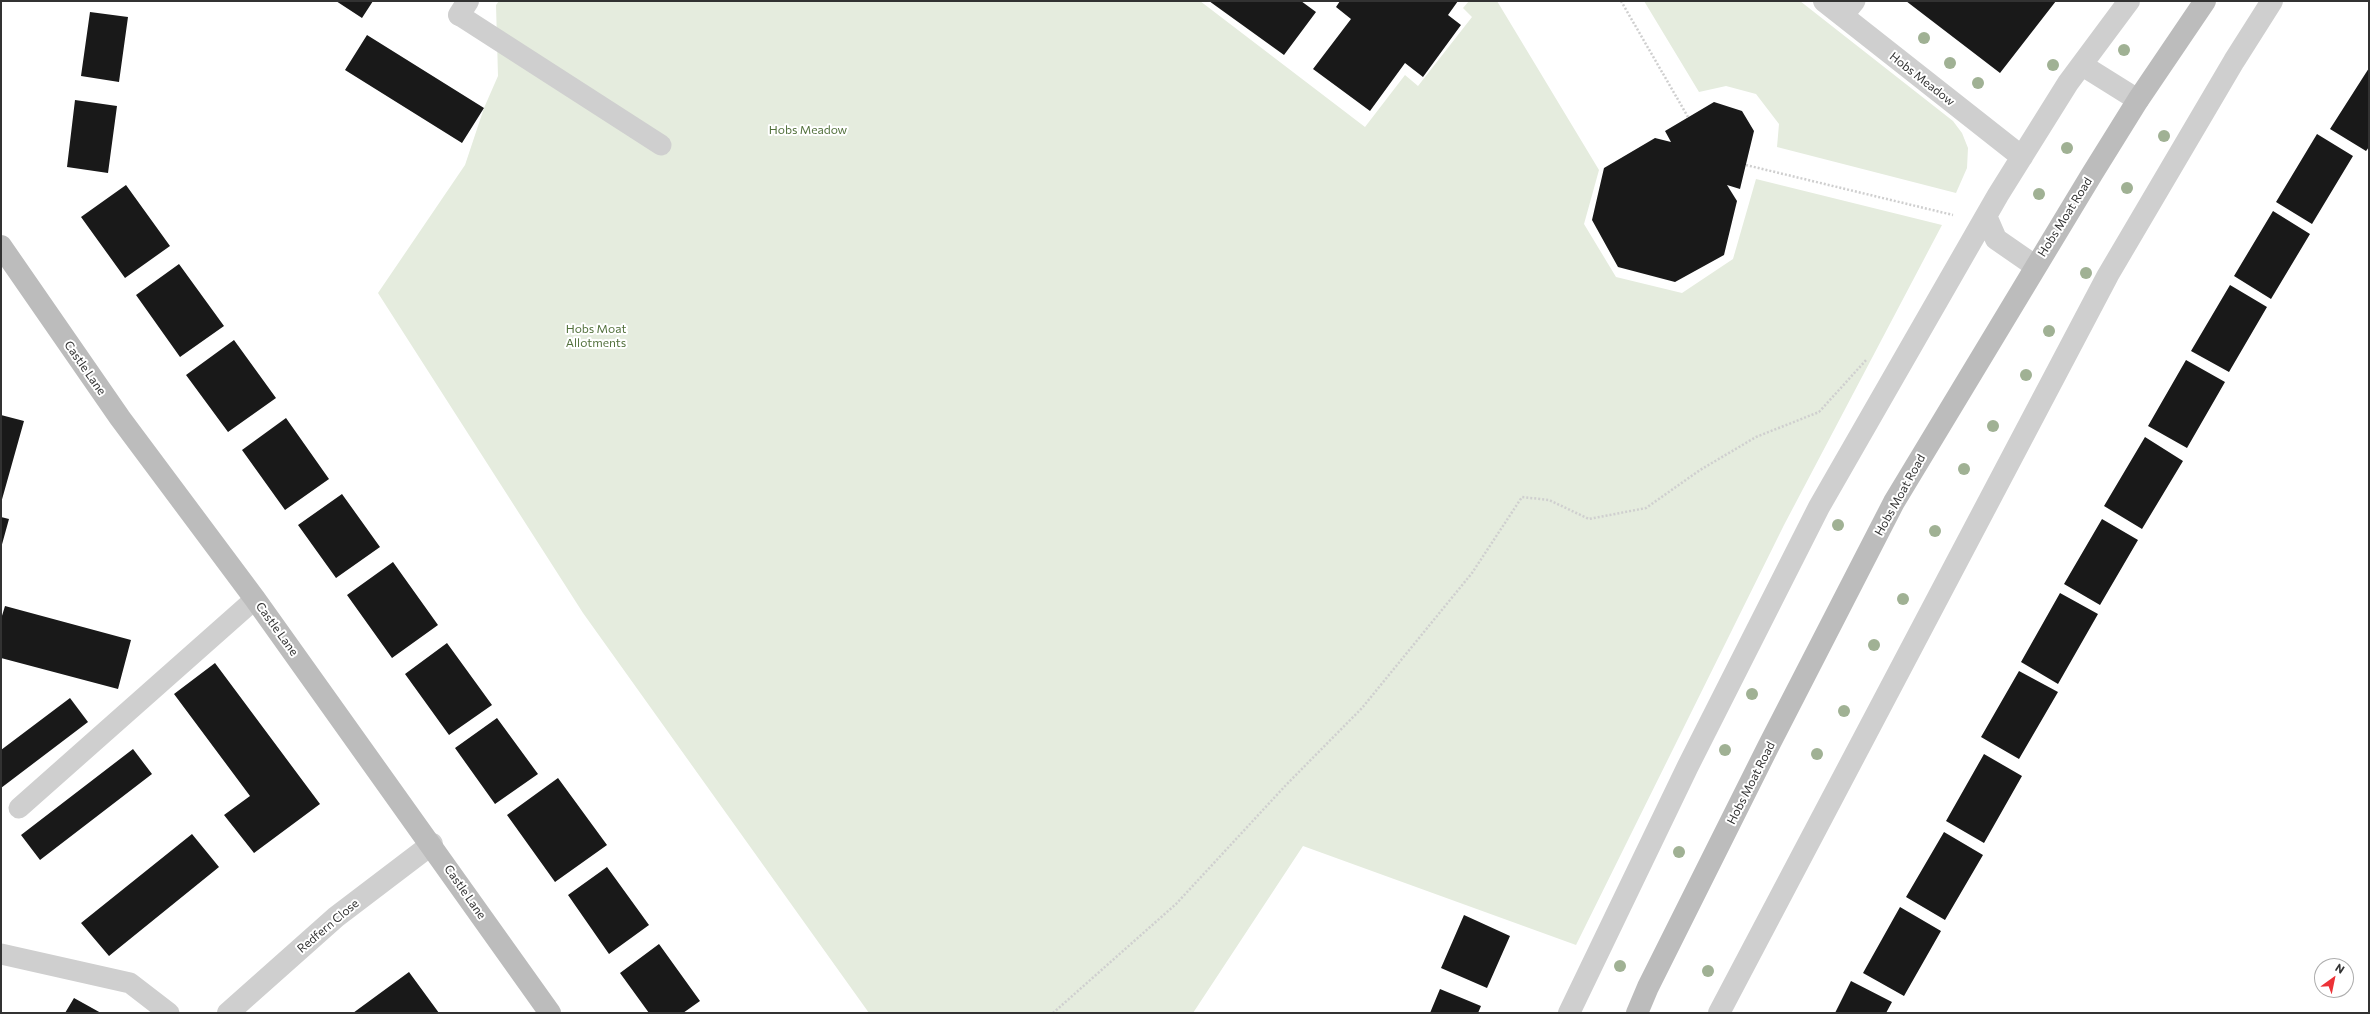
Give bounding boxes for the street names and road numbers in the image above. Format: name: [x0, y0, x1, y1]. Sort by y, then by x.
street label: Hobs Meadow: [1887, 49, 1957, 109]
street label: Hobs Moat Road: [2035, 175, 2095, 259]
street label: Castle Lane: [61, 338, 109, 398]
street label: Hobs Moat Road: [1872, 452, 1928, 538]
street label: Castle Lane: [253, 599, 301, 659]
street label: Hobs Moat Road: [1724, 739, 1778, 827]
street label: Castle Lane: [441, 862, 489, 922]
street label: Redfern Close: [294, 896, 362, 956]

